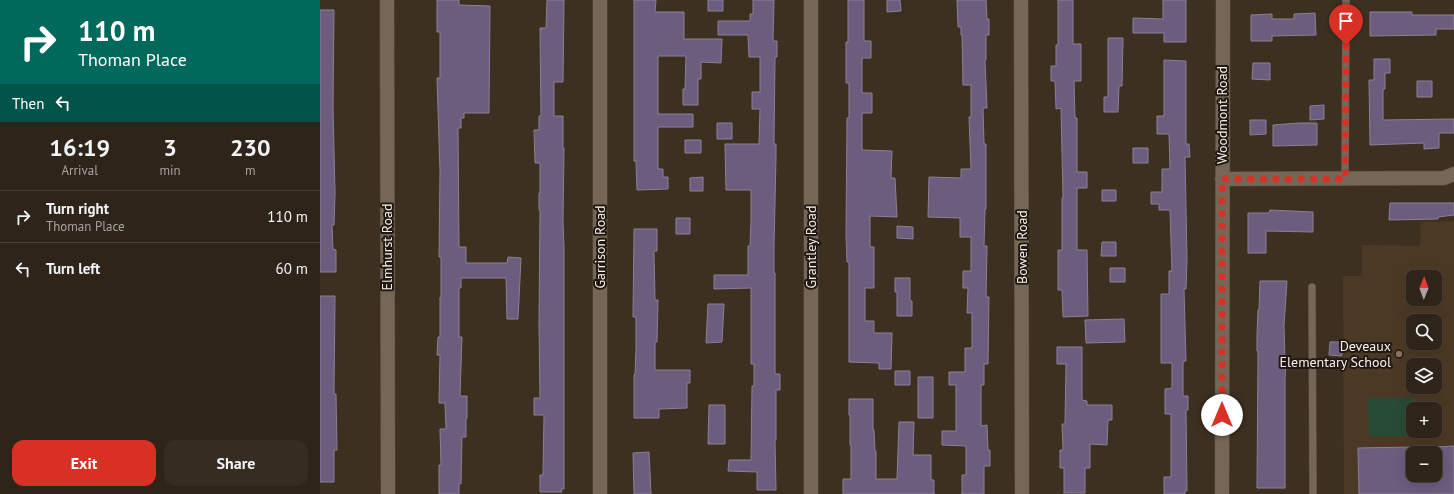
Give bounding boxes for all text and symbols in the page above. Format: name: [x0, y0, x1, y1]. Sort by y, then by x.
pin: [1329, 4, 1363, 45]
icon: arrive: [1335, 10, 1357, 32]
text: 110 m: [78, 12, 155, 49]
icon: right: [12, 16, 64, 68]
text: Thoman Place: [78, 48, 187, 71]
street label: Woodmont Road: [1213, 66, 1231, 164]
icon: left: [52, 92, 74, 114]
text: Then: [12, 94, 44, 113]
text: 16:19: [49, 132, 110, 163]
text: 3: [163, 132, 177, 163]
text: 230: [230, 132, 271, 163]
text: Arrival: [62, 162, 98, 179]
text: min: [159, 162, 181, 179]
text: m: [245, 162, 256, 179]
text: Turn right: [46, 199, 109, 218]
street label: Elmhurst Road: [378, 204, 396, 290]
street label: Garrison Road: [591, 205, 609, 289]
icon: right: [12, 206, 34, 228]
street label: Grantley Road: [802, 206, 820, 288]
text: 110 m: [267, 207, 308, 226]
street label: Bowen Road: [1013, 210, 1031, 284]
text: Thoman Place: [46, 218, 125, 235]
icon: left: [12, 258, 34, 280]
text: Turn left: [46, 259, 100, 278]
text: 60 m: [275, 259, 308, 278]
north arrow: [1406, 270, 1442, 306]
map controls: [1406, 270, 1442, 482]
button: search: [1406, 314, 1442, 350]
place label: Deveaux Elementary School: [1279, 337, 1391, 371]
marker: Deveaux Elementary School: [1394, 349, 1404, 359]
button: layers: [1406, 358, 1442, 394]
position arrow: [1201, 394, 1243, 436]
button: +: [1406, 402, 1442, 438]
button: Exit: [12, 440, 156, 486]
button: Share: [164, 440, 308, 486]
button: −: [1406, 446, 1442, 482]

